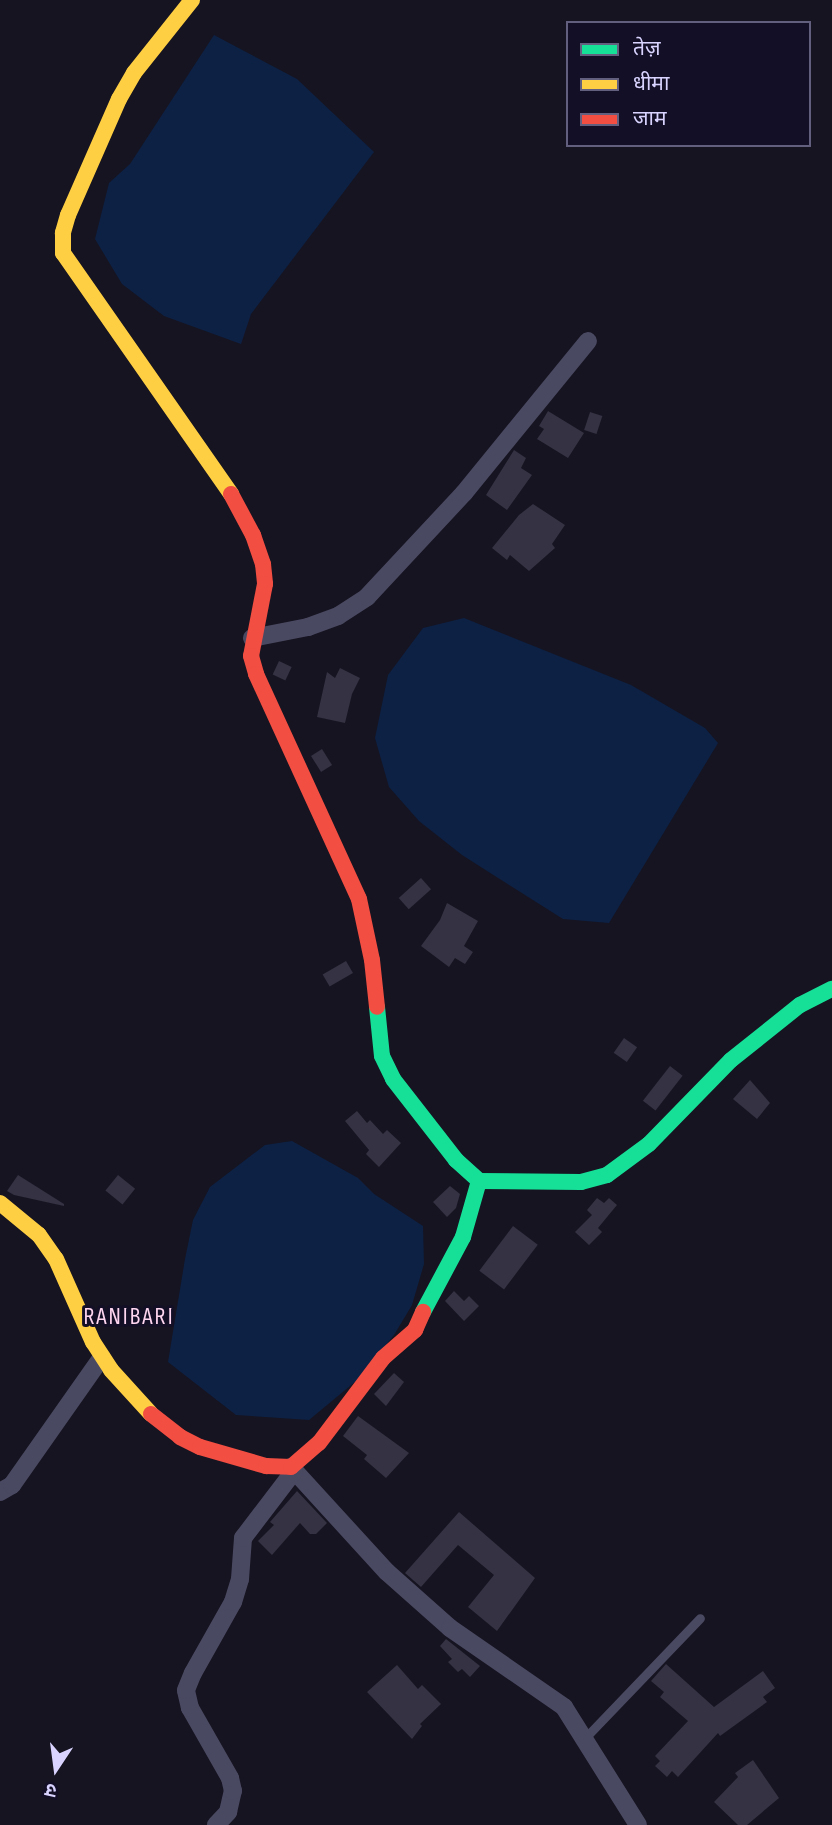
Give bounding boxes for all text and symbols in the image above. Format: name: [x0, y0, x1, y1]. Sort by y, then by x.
legend: [566, 21, 811, 147]
text: तेज़: [633, 36, 661, 61]
text: धीमा: [633, 71, 669, 96]
text: जाम: [633, 106, 667, 131]
district label: RANIBARI: [84, 1303, 174, 1331]
north arrow: [21, 1734, 91, 1804]
text: उ: [43, 1777, 59, 1802]

